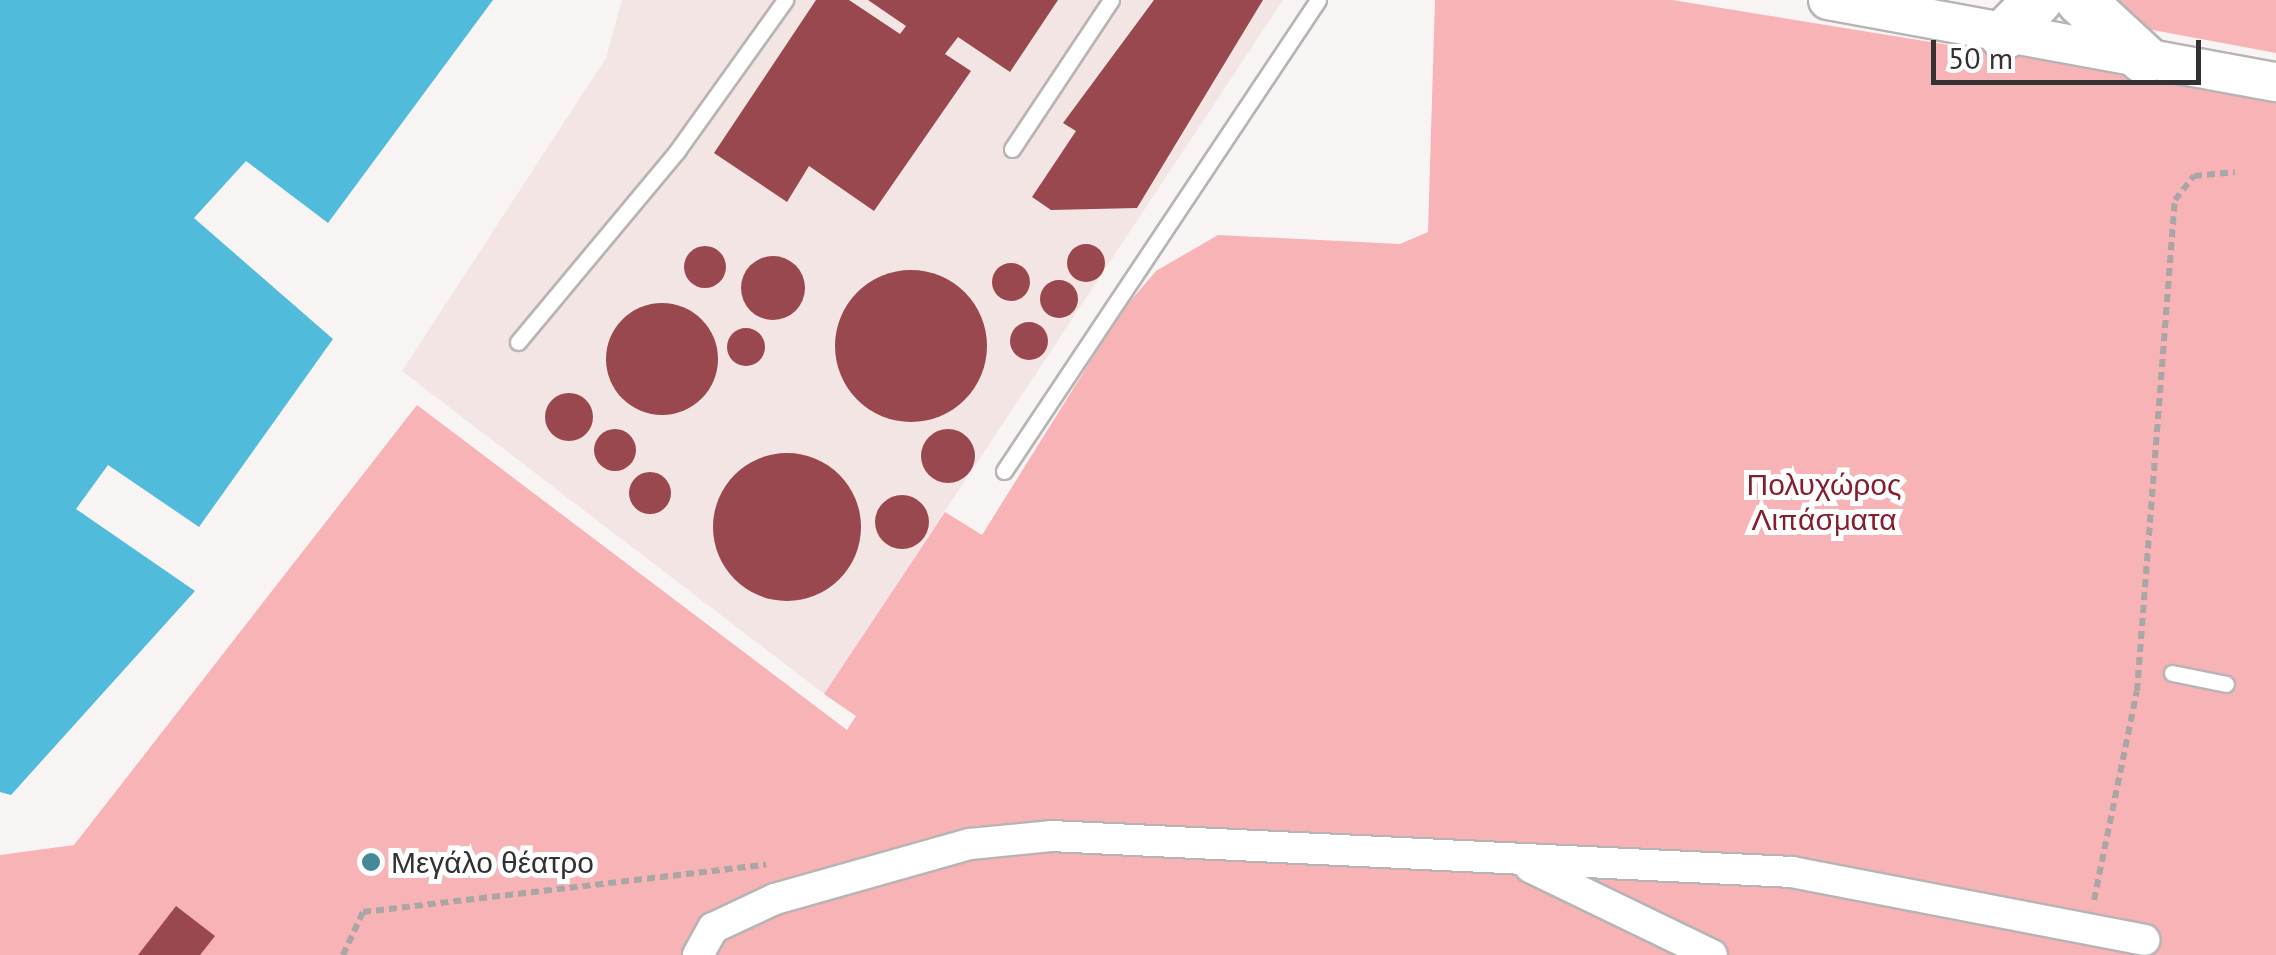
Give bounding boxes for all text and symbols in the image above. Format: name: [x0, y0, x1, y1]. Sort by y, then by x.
scale bar: [1936, 20, 2206, 82]
text: 50 m: [1948, 38, 2013, 77]
park label: Πολυχώρος Λιπάσματα: [1746, 466, 1902, 536]
place label: Μεγάλο θέατρο: [391, 844, 594, 880]
marker: Μεγάλο θέατρο: [360, 851, 382, 873]

